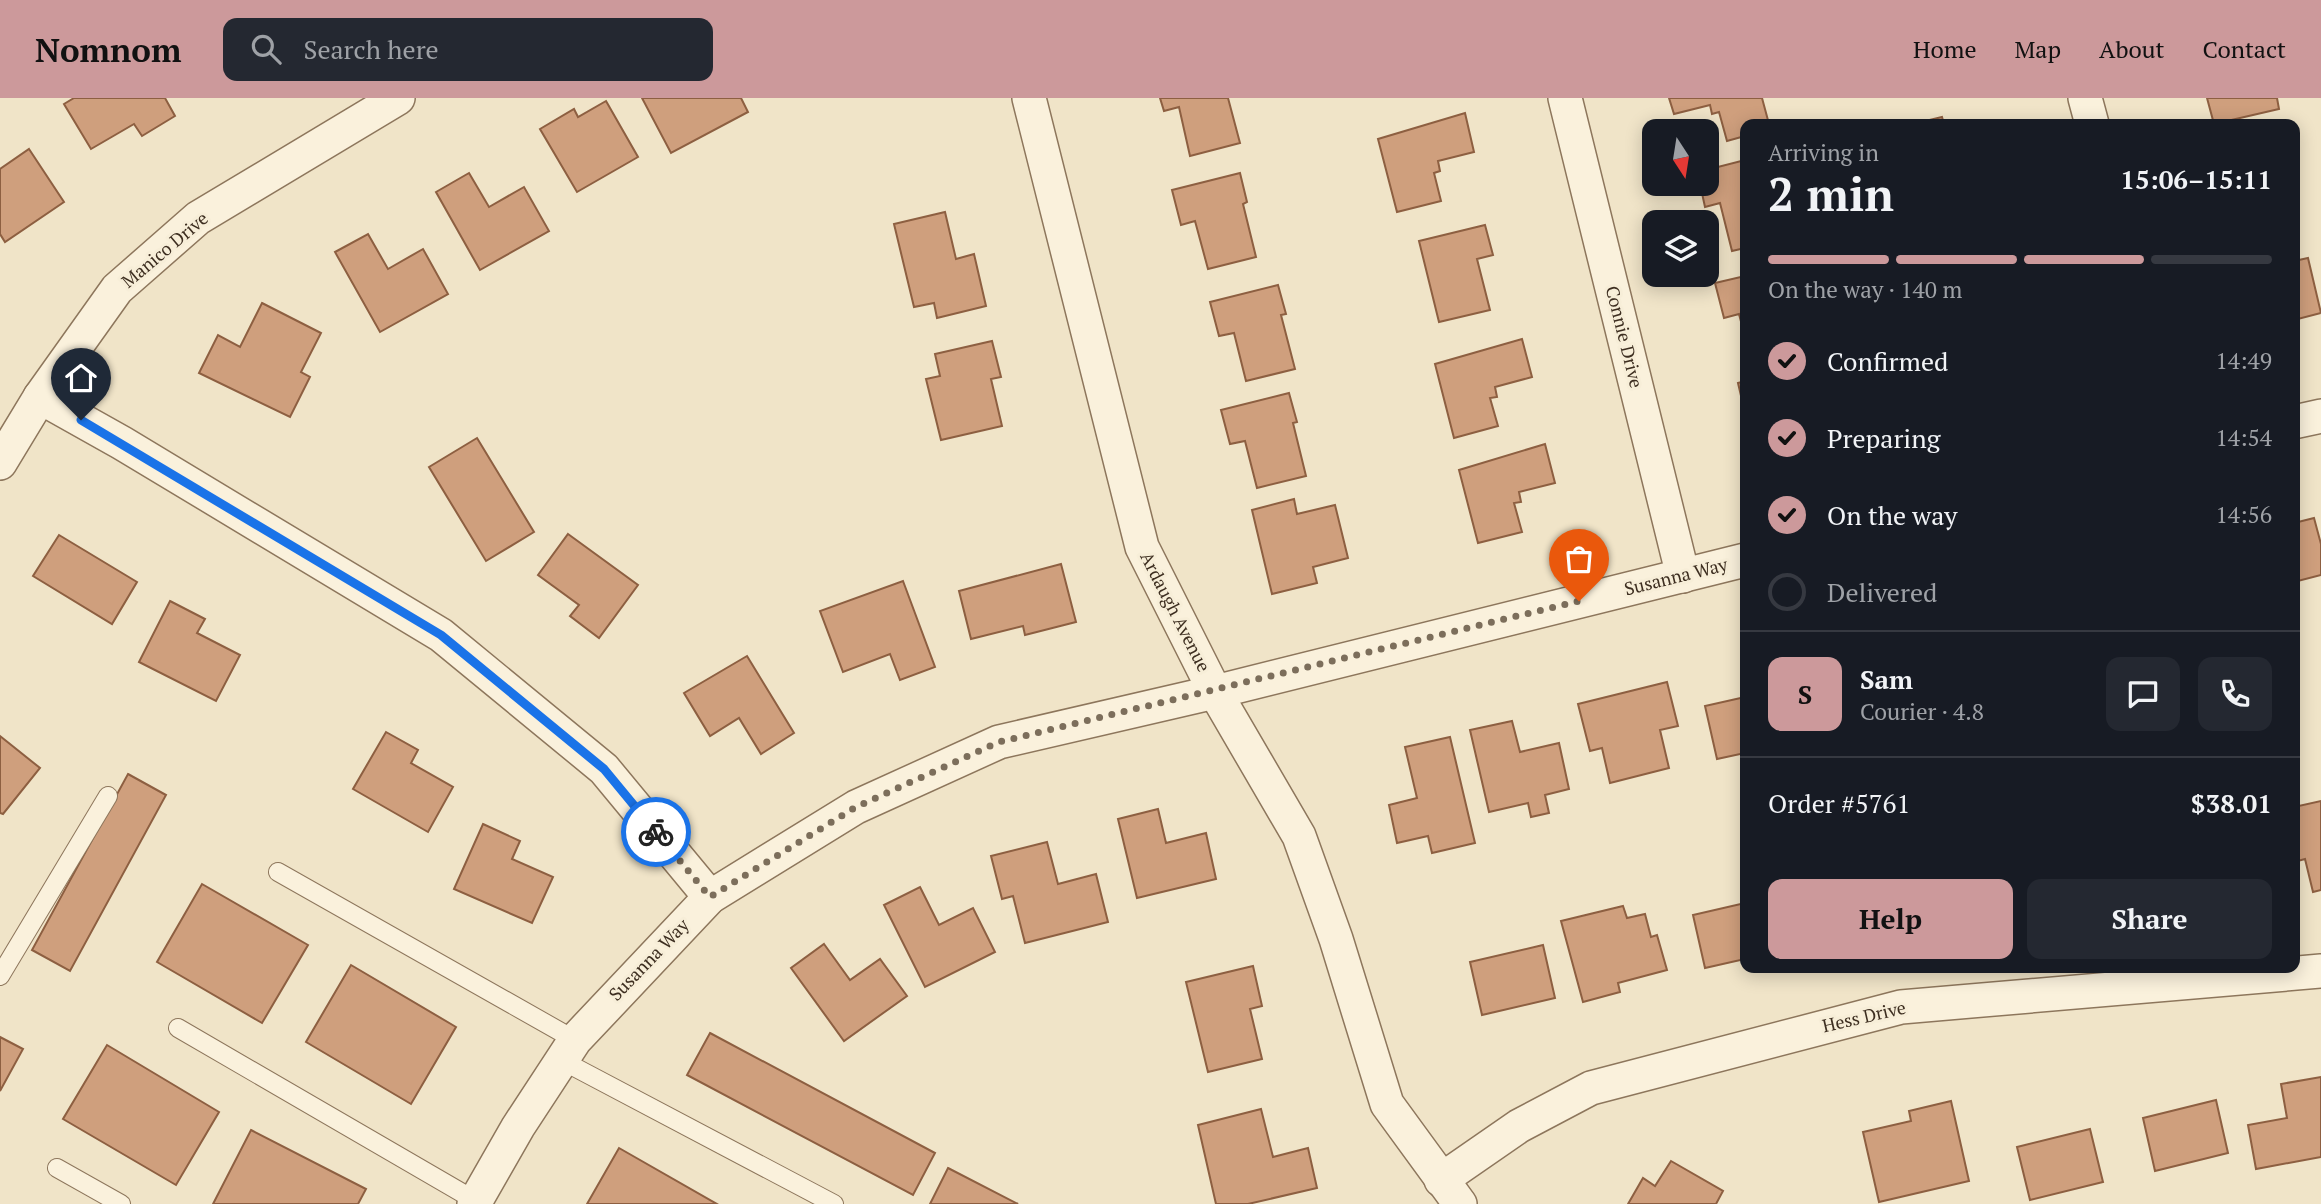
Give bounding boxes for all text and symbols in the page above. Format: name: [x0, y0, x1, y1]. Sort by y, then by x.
search box: [223, 18, 713, 81]
text: Nomnom: [35, 28, 181, 71]
icon: search: [247, 30, 285, 68]
text: Search here: [303, 32, 439, 66]
text: Home: [1913, 33, 1977, 65]
text: Map: [2015, 33, 2061, 65]
text: About: [2099, 33, 2165, 65]
text: Contact: [2203, 33, 2286, 65]
north arrow: [1642, 119, 1718, 196]
map controls: [1642, 119, 1719, 287]
text: Arriving in: [1768, 137, 1879, 168]
text: 15:06–15:11: [2120, 162, 2272, 196]
text: 2 min: [1768, 163, 1894, 224]
street label: Manico Drive: [116, 206, 213, 293]
button: layers: [1642, 210, 1719, 287]
text: On the way · 140 m: [1768, 274, 1962, 305]
street label: Connie Drive: [1601, 283, 1649, 390]
icon: check: [1768, 342, 1806, 380]
text: Confirmed: [1827, 344, 1948, 378]
text: 14:49: [2215, 345, 2272, 376]
pin: [51, 348, 111, 420]
icon: home: [62, 359, 100, 397]
icon: check: [1768, 419, 1806, 457]
text: Preparing: [1827, 421, 1940, 455]
text: 14:54: [2215, 422, 2272, 453]
icon: check: [1768, 496, 1806, 534]
text: On the way: [1827, 498, 1958, 532]
text: 14:56: [2215, 499, 2272, 530]
pin: [1549, 529, 1609, 601]
icon: bag: [1560, 540, 1598, 578]
street label: Ardaugh Avenue: [1135, 547, 1216, 676]
street label: Susanna Way: [1622, 551, 1731, 600]
text: Delivered: [1827, 575, 1937, 609]
button: chat: [2106, 657, 2180, 731]
button: phone: [2198, 657, 2272, 731]
text: Sam: [1860, 662, 1913, 696]
text: S: [1798, 677, 1812, 711]
text: Courier · 4.8: [1860, 696, 1984, 727]
text: Order #5761: [1768, 786, 1910, 820]
text: $38.01: [2191, 786, 2272, 820]
courier: [621, 797, 691, 867]
icon: bike: [637, 813, 675, 851]
button: Help: [1768, 879, 2013, 959]
button: Share: [2027, 879, 2272, 959]
street label: Susanna Way: [603, 912, 694, 1006]
street label: Hess Drive: [1820, 995, 1908, 1037]

